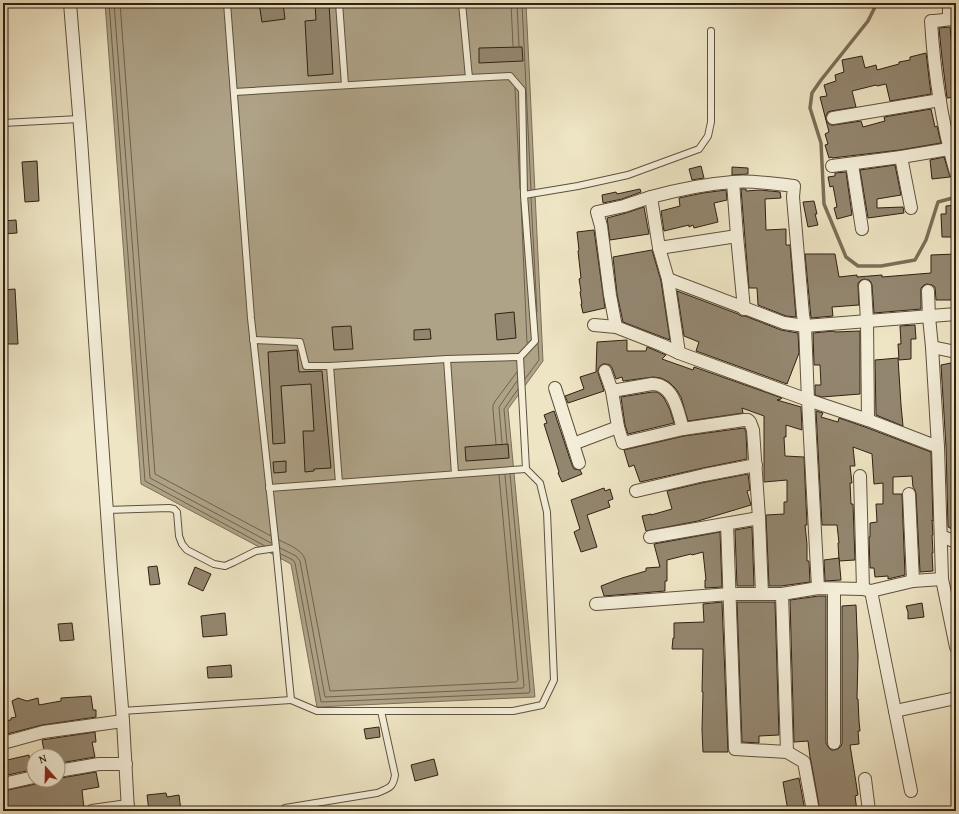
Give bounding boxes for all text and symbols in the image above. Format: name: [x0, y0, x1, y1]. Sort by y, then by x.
north arrow: [26, 748, 66, 788]
text: N: [36, 750, 49, 767]

